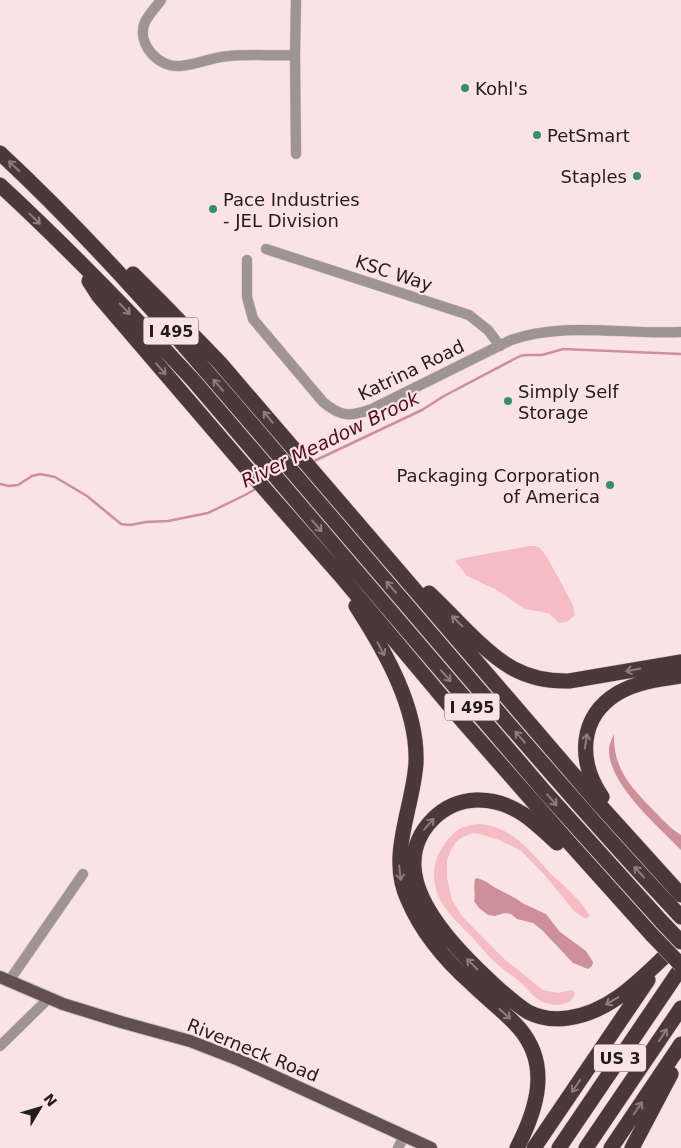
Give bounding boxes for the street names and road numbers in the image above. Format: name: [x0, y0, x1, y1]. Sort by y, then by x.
street label: KSC Way: [353, 251, 436, 295]
road number: I 495: [144, 318, 198, 344]
street label: Katrina Road: [355, 335, 467, 405]
road number: I 495: [444, 694, 500, 720]
street label: Riverneck Road: [184, 1014, 322, 1086]
road number: US 3: [594, 1044, 646, 1072]

